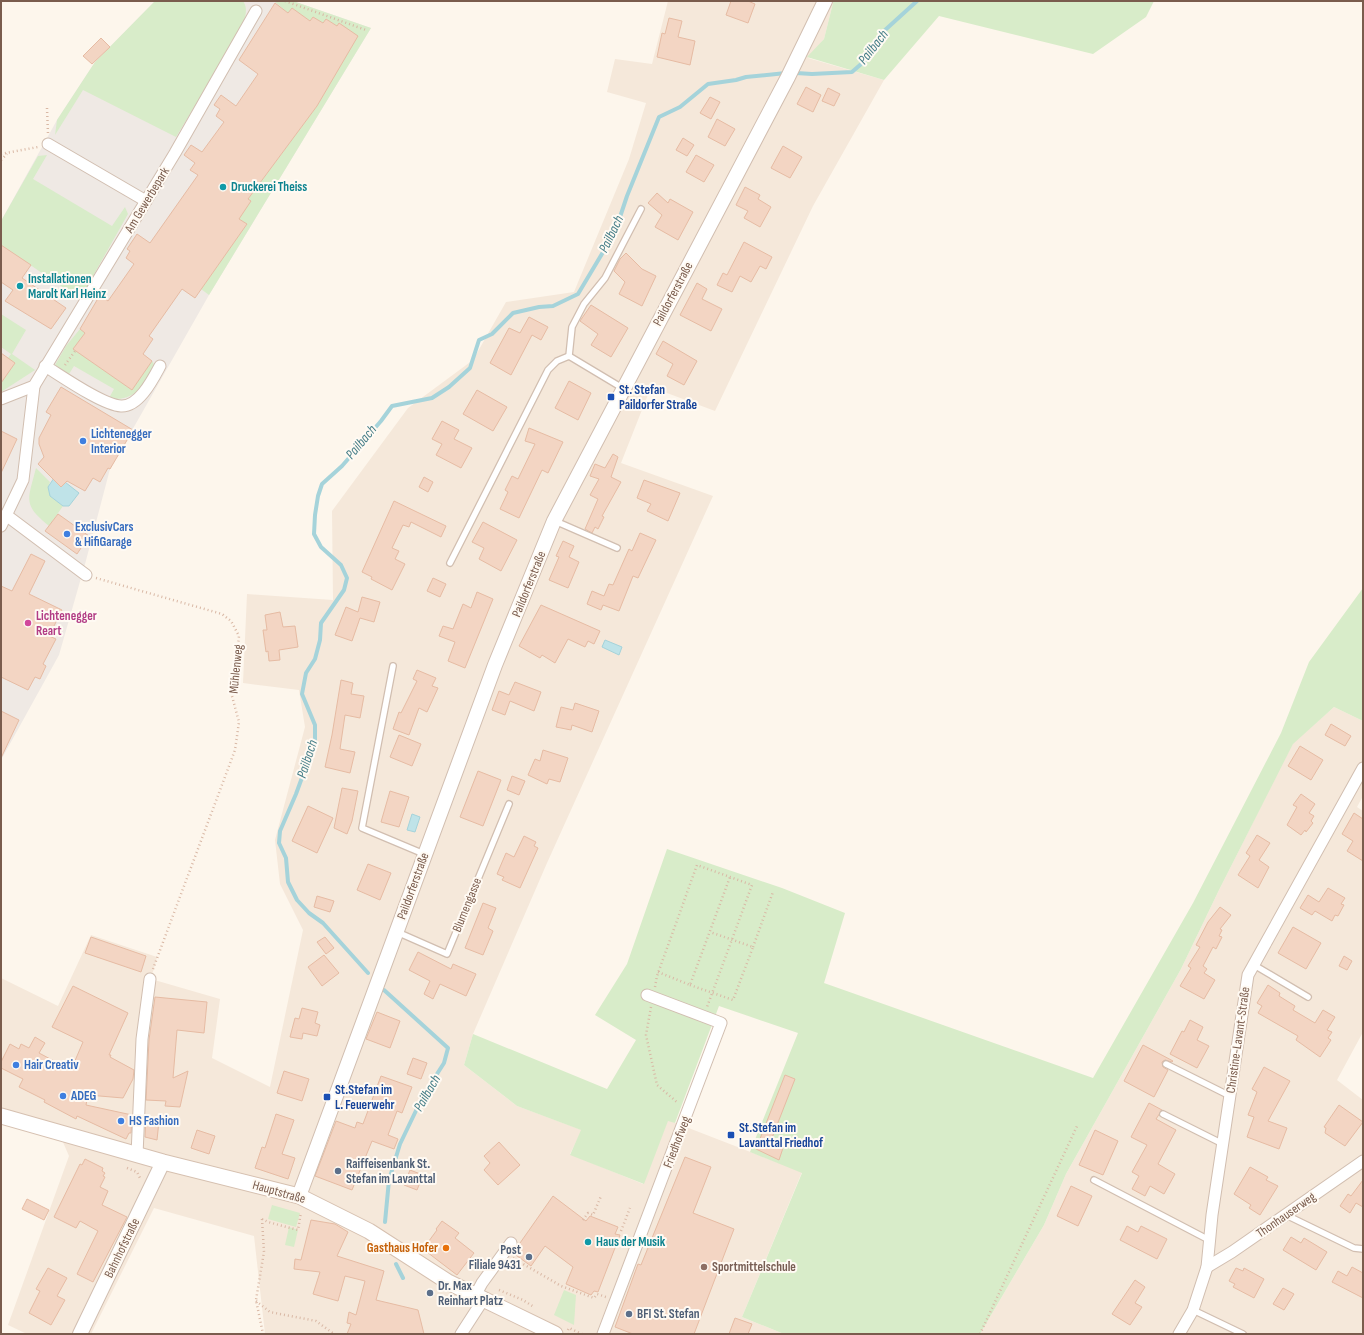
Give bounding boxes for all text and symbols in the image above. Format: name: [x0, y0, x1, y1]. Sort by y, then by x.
water label: Pailbach: [854, 26, 892, 68]
street label: Am Gewerbepark: [121, 164, 173, 237]
place label: Druckerei Theiss: [231, 179, 307, 195]
marker: Druckerei Theiss: [218, 182, 228, 192]
water label: Pailbach: [595, 213, 627, 255]
street label: Paildorferstraße: [650, 259, 696, 329]
place label: Installationen Marolt Karl Heinz: [28, 271, 106, 302]
marker: Installationen Marolt Karl Heinz: [15, 281, 25, 291]
place label: St. Stefan Paildorfer Straße: [619, 382, 698, 413]
marker: St. Stefan Paildorfer Straße: [606, 392, 616, 402]
water label: Pailbach: [342, 421, 380, 462]
place label: Lichtenegger Interior: [91, 426, 152, 457]
marker: Lichtenegger Interior: [78, 436, 88, 446]
place label: ExclusivCars & HifiGarage: [75, 519, 133, 550]
marker: ExclusivCars & HifiGarage: [62, 529, 72, 539]
street label: Paildorferstraße: [508, 549, 550, 619]
place label: Lichtenegger Reart: [36, 608, 97, 639]
marker: Lichtenegger Reart: [23, 618, 33, 628]
street label: Mühlenweg: [225, 644, 247, 694]
water label: Pailbach: [293, 738, 321, 780]
street label: Paildorferstraße: [394, 850, 432, 922]
street label: Blumengasse: [449, 875, 485, 935]
street label: Christine-Lavant-Straße: [1223, 986, 1253, 1094]
place label: Hair Creativ: [24, 1057, 79, 1073]
marker: Hair Creativ: [11, 1060, 21, 1070]
water label: Pailbach: [410, 1072, 444, 1114]
place label: St.Stefan im L. Feuerwehr: [335, 1082, 395, 1113]
place label: ADEG: [70, 1088, 96, 1104]
marker: ADEG: [58, 1091, 68, 1101]
marker: St.Stefan im L. Feuerwehr: [322, 1092, 332, 1102]
place label: HS Fashion: [129, 1113, 179, 1129]
street label: Friedhofweg: [660, 1114, 694, 1170]
marker: HS Fashion: [116, 1116, 126, 1126]
place label: St.Stefan im Lavanttal Friedhof: [739, 1120, 824, 1151]
marker: St.Stefan im Lavanttal Friedhof: [726, 1130, 736, 1140]
place label: Raiffeisenbank St. Stefan im Lavanttal: [346, 1156, 436, 1187]
marker: Raiffeisenbank St. Stefan im Lavanttal: [333, 1166, 343, 1176]
street label: Hauptstraße: [251, 1177, 307, 1207]
street label: Thonhauserweg: [1253, 1189, 1319, 1241]
street label: Bahnhofstraße: [101, 1216, 143, 1280]
place label: Haus der Musik: [596, 1234, 666, 1250]
marker: Haus der Musik: [583, 1237, 593, 1247]
place label: Gasthaus Hofer: [367, 1240, 438, 1256]
place label: Post Filiale 9431: [469, 1242, 522, 1273]
marker: Gasthaus Hofer: [441, 1243, 451, 1253]
marker: Post Filiale 9431: [524, 1252, 534, 1262]
place label: Sportmittelschule: [712, 1259, 796, 1275]
marker: Sportmittelschule: [699, 1262, 709, 1272]
place label: Dr. Max Reinhart Platz: [438, 1278, 503, 1309]
marker: Dr. Max Reinhart Platz: [425, 1288, 435, 1298]
place label: BFI St. Stefan: [637, 1306, 700, 1322]
marker: BFI St. Stefan: [624, 1309, 634, 1319]

